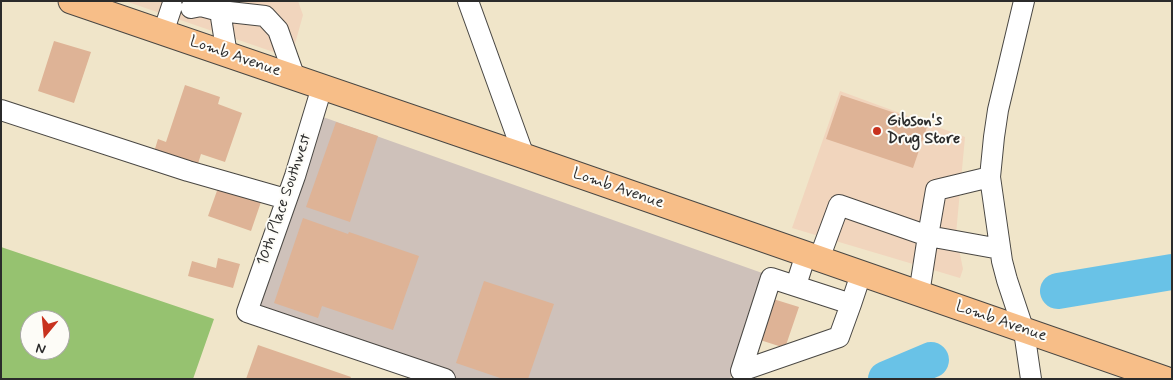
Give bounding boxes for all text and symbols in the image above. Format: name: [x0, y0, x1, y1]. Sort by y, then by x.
street label: Lomb Avenue: [187, 32, 283, 82]
place label: Gibson's Drug Store: [887, 112, 960, 150]
marker: Gibson's Drug Store: [871, 125, 883, 137]
street label: 10th Place Southwest: [253, 131, 317, 269]
street label: Lomb Avenue: [570, 164, 666, 214]
street label: Lomb Avenue: [953, 297, 1049, 347]
north arrow: [20, 310, 70, 360]
text: N: [34, 338, 48, 358]

